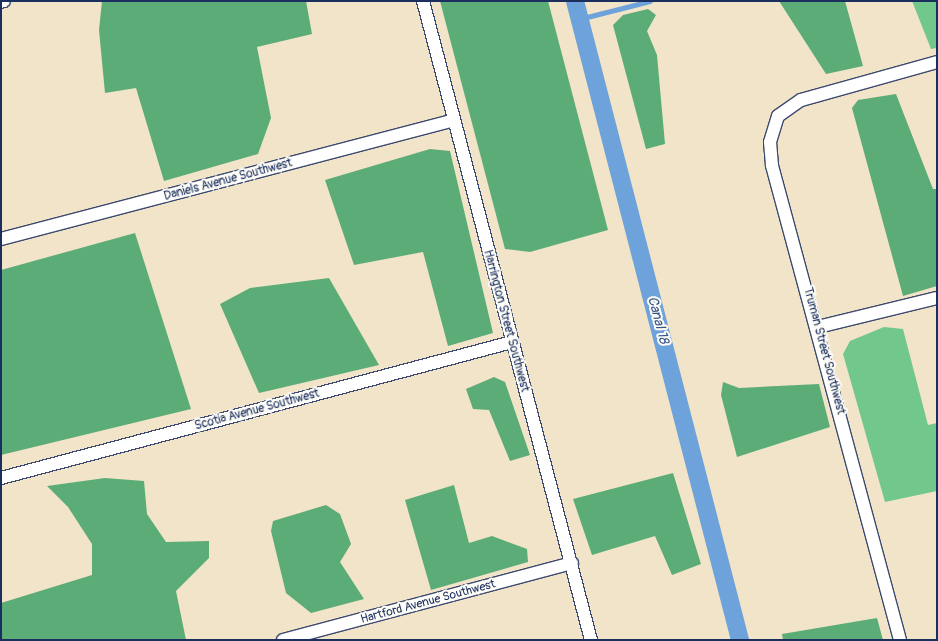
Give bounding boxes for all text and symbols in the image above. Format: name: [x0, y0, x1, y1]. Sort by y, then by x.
street label: Daniels Avenue Southwest: [162, 156, 294, 204]
street label: Harrington Street Southwest: [480, 248, 532, 394]
street label: Truman Street Southwest: [800, 286, 848, 416]
water label: Canal 18: [644, 295, 672, 345]
street label: Scotia Avenue Southwest: [193, 386, 321, 434]
street label: Hartford Avenue Southwest: [359, 577, 497, 627]

